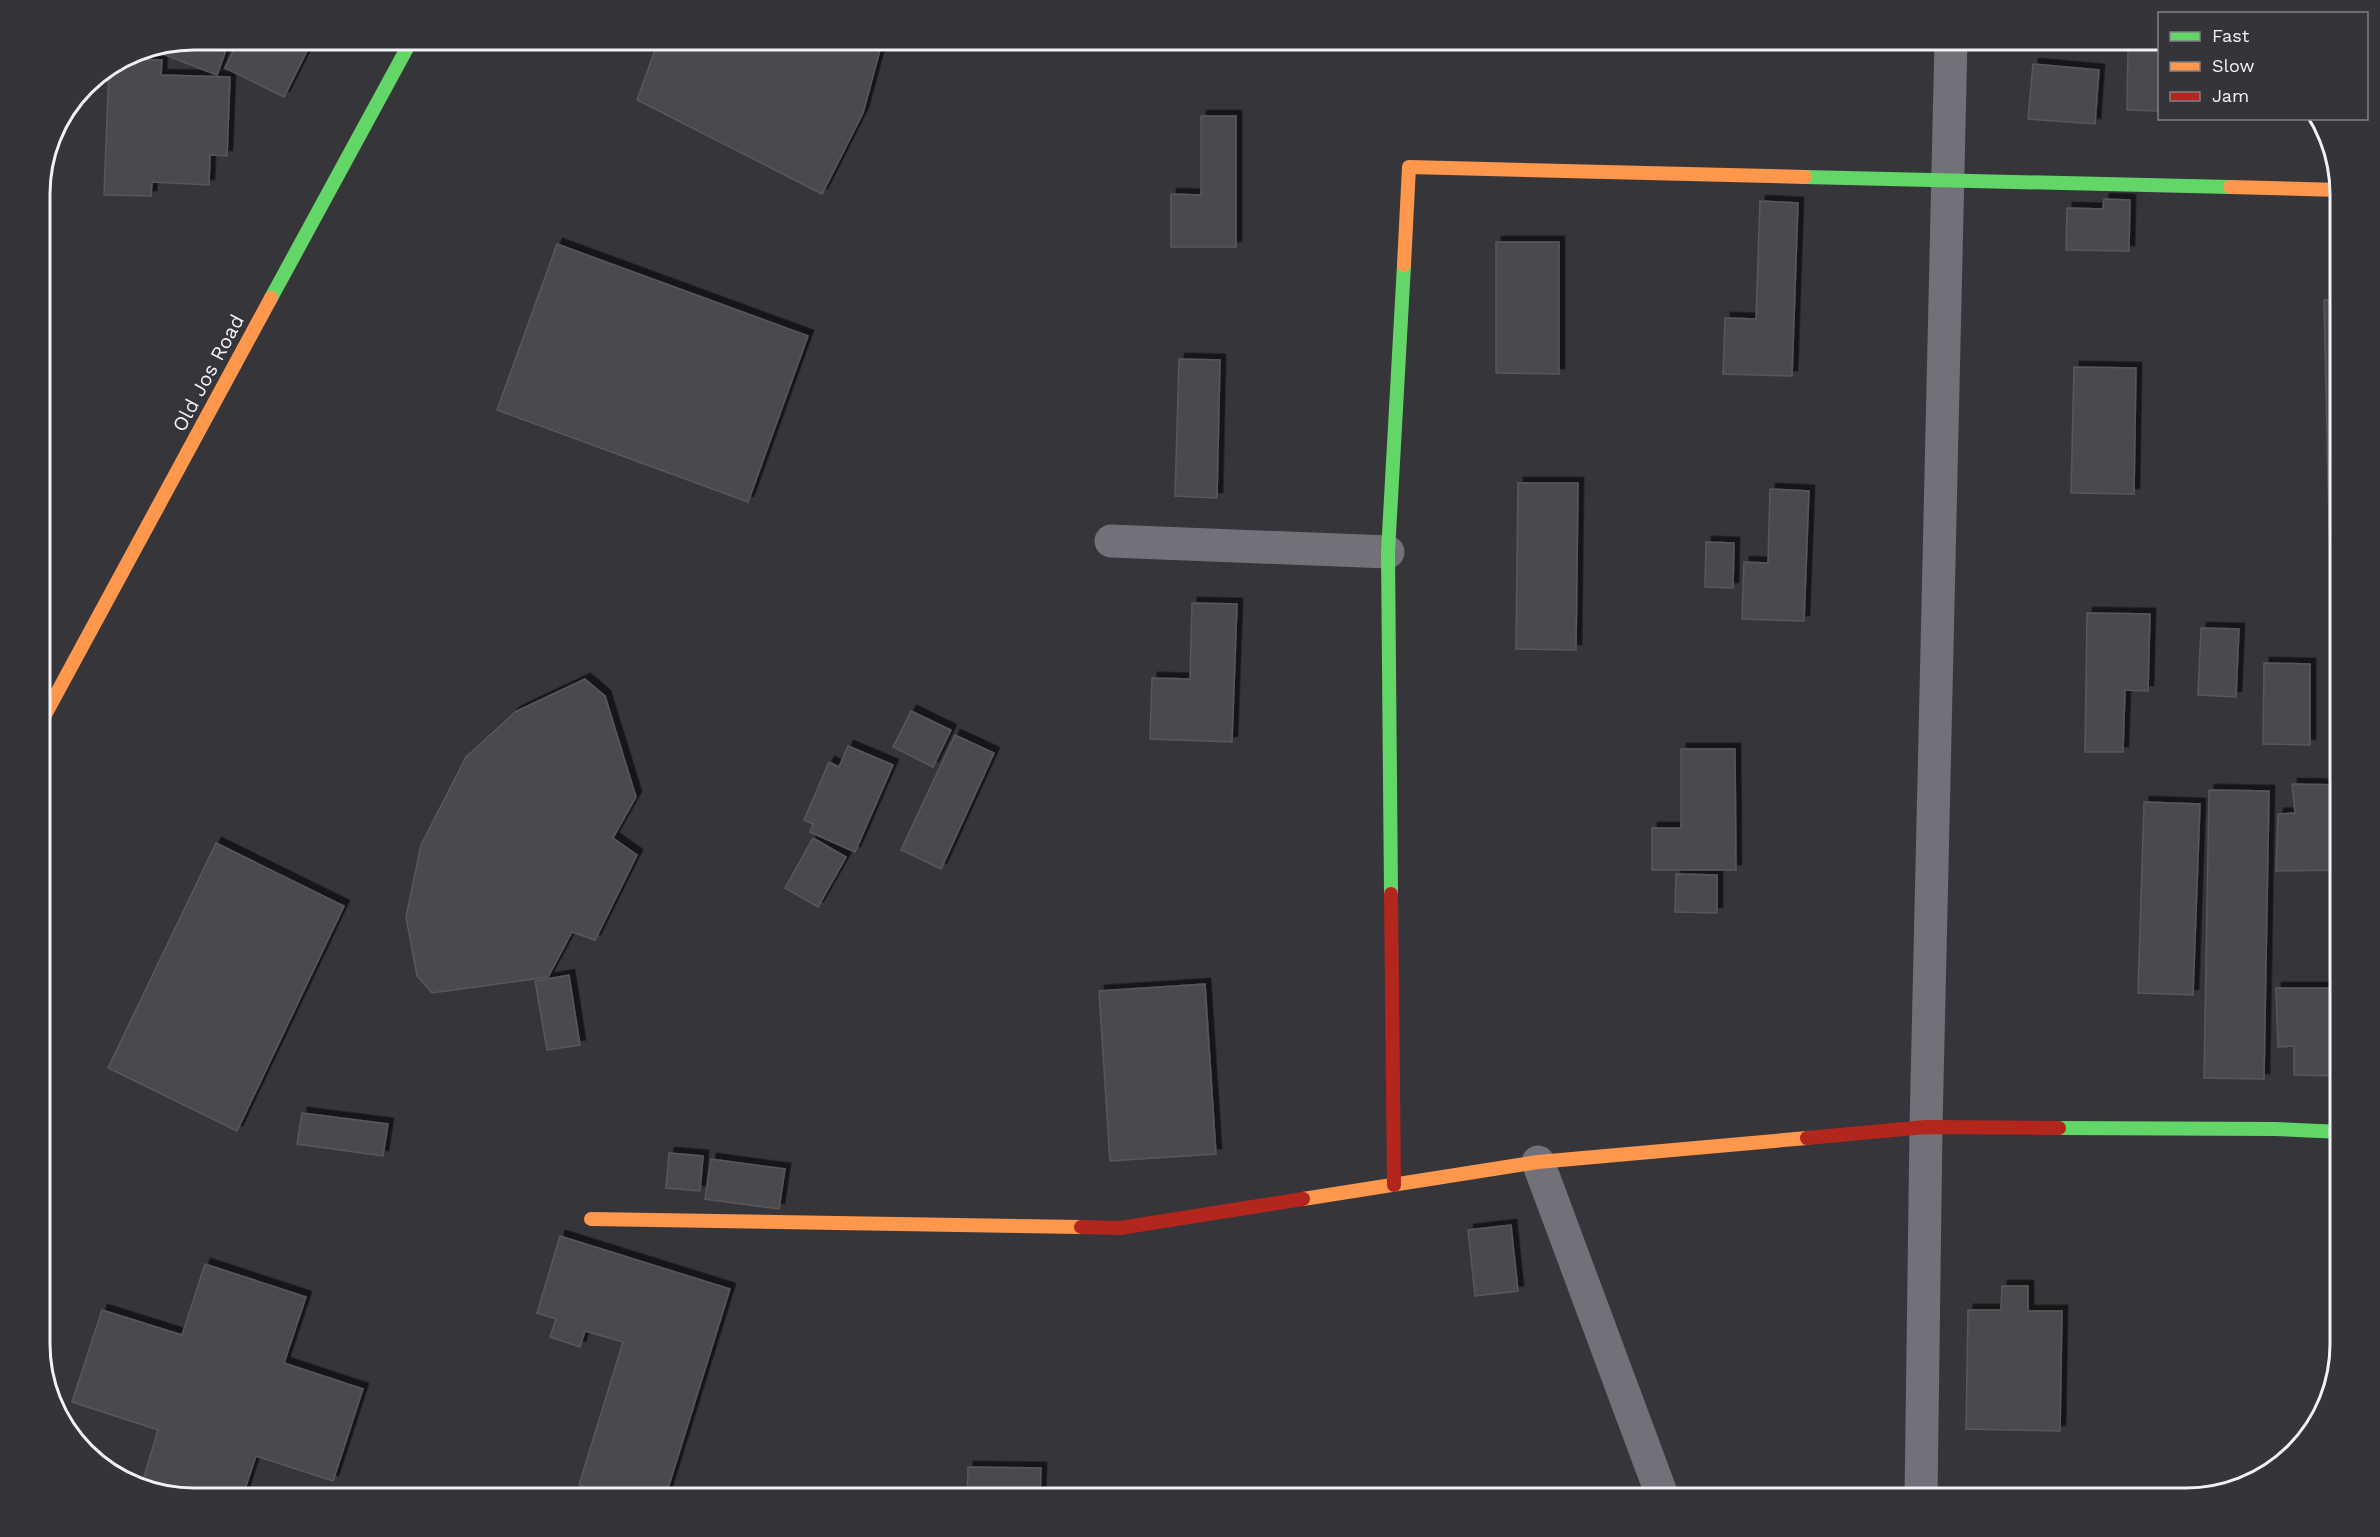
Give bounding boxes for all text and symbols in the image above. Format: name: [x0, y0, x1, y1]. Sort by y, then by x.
legend: [2158, 12, 2368, 120]
text: Fast: [2212, 25, 2250, 46]
text: Slow: [2212, 55, 2255, 76]
text: Jam: [2212, 85, 2249, 106]
street label: Old Jos Road: [167, 310, 249, 436]

